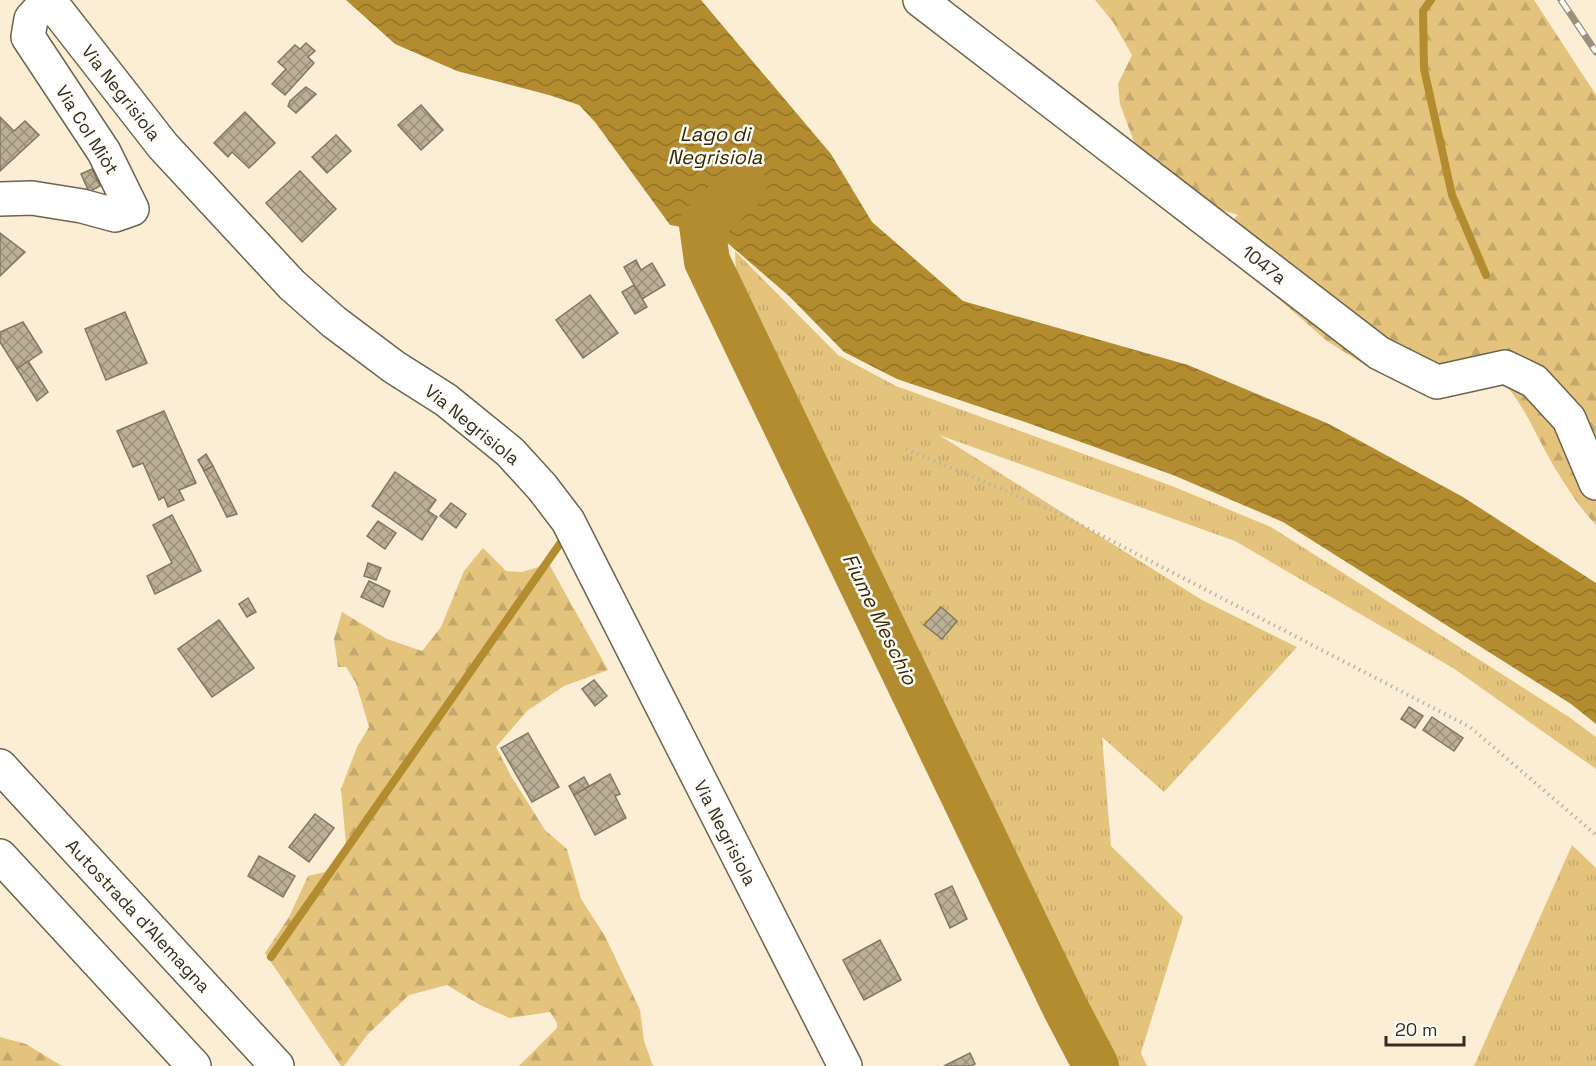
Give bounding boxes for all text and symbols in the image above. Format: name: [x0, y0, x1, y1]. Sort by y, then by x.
street label: Via Negrisiola: [77, 40, 166, 145]
street label: Via Col Miòt: [51, 81, 124, 179]
water label: Lago di Negrisiola: [668, 121, 763, 170]
street label: 1047a: [1237, 240, 1291, 289]
street label: Via Negrisiola: [420, 379, 524, 470]
water label: Fiume Meschio: [837, 549, 923, 690]
street label: Via Negrisiola: [689, 776, 762, 890]
street label: Autostrada d'Alemagna: [61, 834, 216, 997]
scale bar: [1386, 1009, 1464, 1047]
text: 20 m: [1395, 1018, 1438, 1041]

